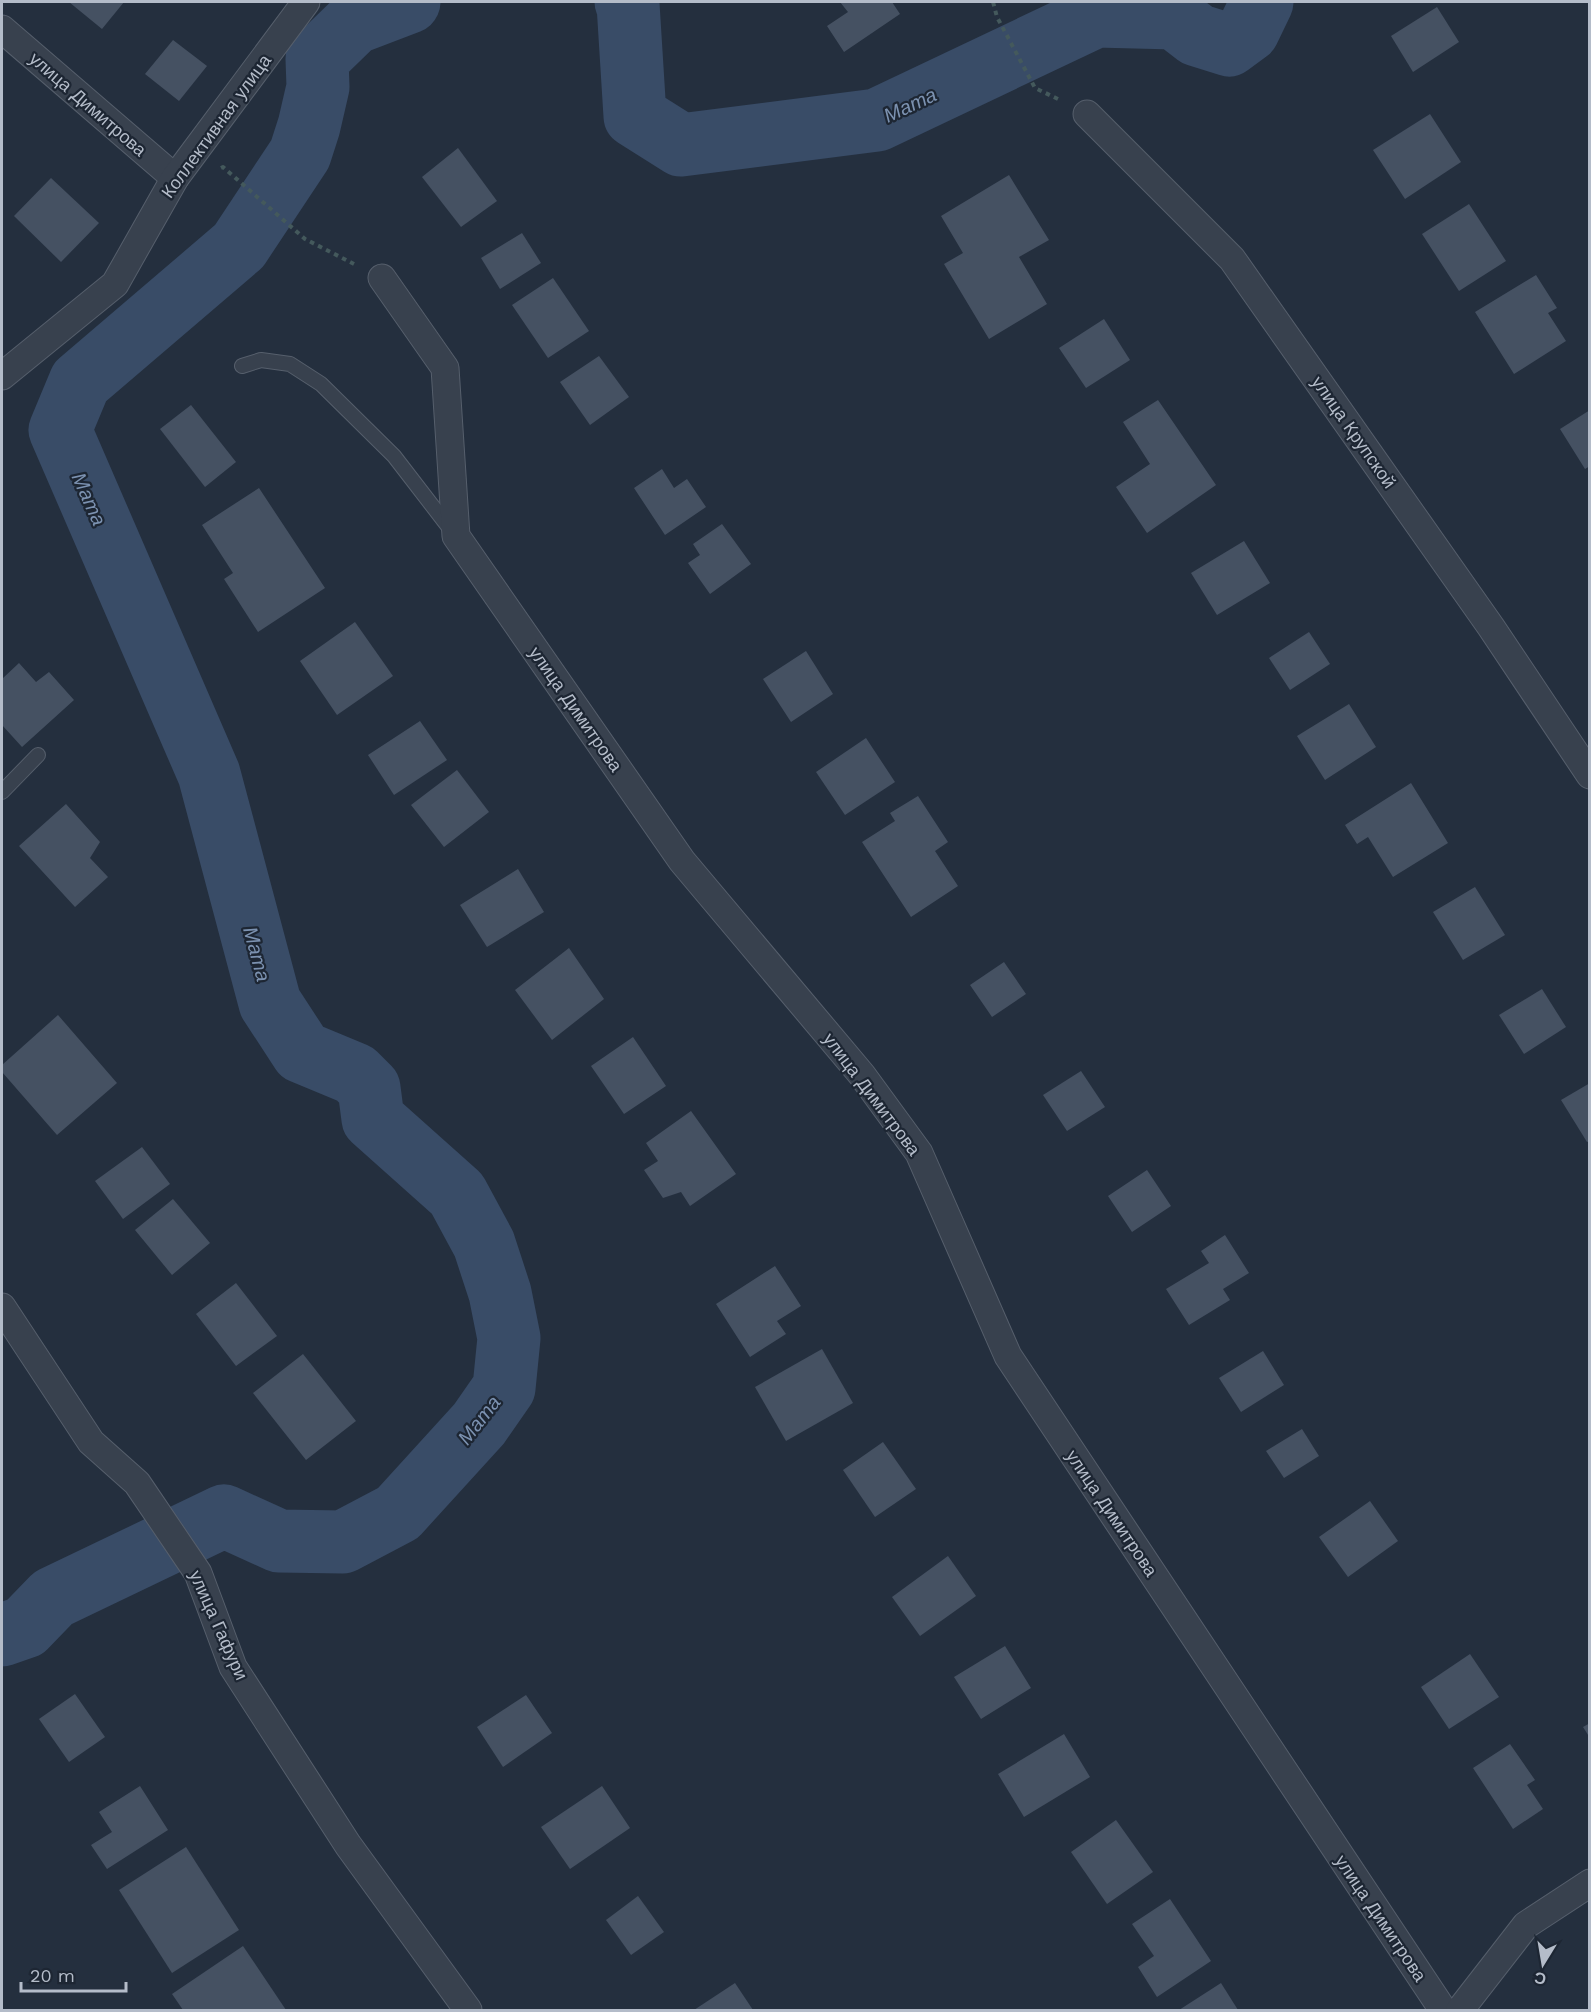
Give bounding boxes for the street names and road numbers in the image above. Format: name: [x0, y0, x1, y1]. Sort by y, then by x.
street label: улица Димитрова: [25, 48, 151, 161]
street label: Коллективная улица: [157, 49, 276, 202]
street label: улица Крупской: [1308, 372, 1400, 492]
street label: улица Димитрова: [525, 642, 628, 776]
street label: улица Димитрова: [819, 1029, 925, 1160]
street label: улица Димитрова: [1062, 1446, 1163, 1581]
street label: улица Гафури: [185, 1567, 253, 1683]
street label: улица Димитрова: [1331, 1851, 1432, 1986]

